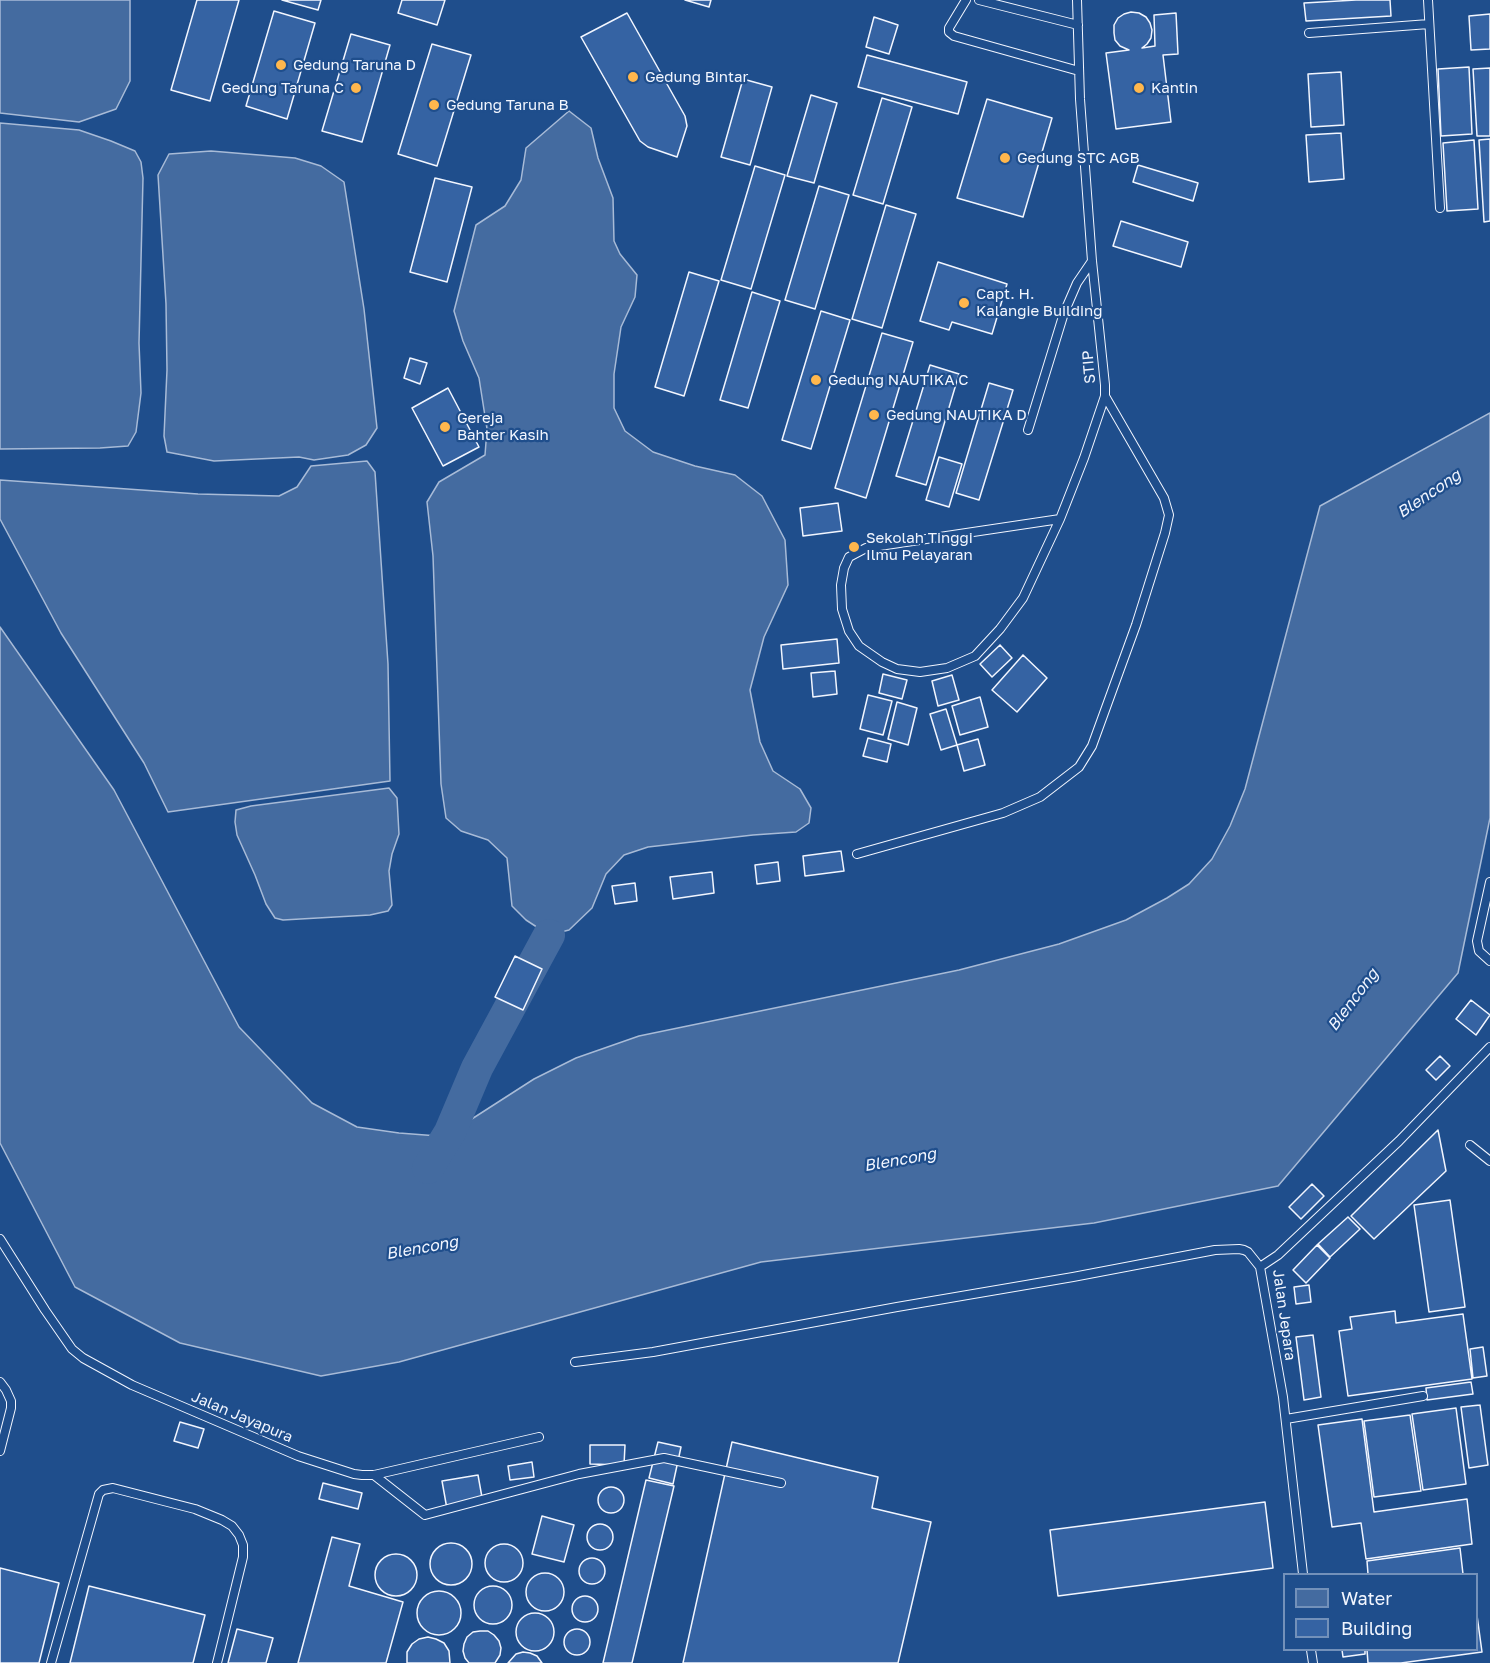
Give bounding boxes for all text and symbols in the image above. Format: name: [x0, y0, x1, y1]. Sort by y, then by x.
place label: Gedung Taruna D: [293, 56, 416, 74]
marker: Gedung Taruna D: [274, 58, 288, 72]
place label: Gedung Bintar: [645, 68, 748, 86]
marker: Gedung Bintar: [626, 70, 640, 84]
place label: Gedung Taruna C: [221, 79, 344, 97]
place label: Kantin: [1151, 79, 1198, 97]
marker: Gedung Taruna C: [349, 81, 363, 95]
marker: Kantin: [1132, 81, 1146, 95]
place label: Gedung Taruna B: [446, 96, 569, 114]
marker: Gedung Taruna B: [427, 98, 441, 112]
place label: Gedung STC AGB: [1017, 149, 1140, 167]
marker: Gedung STC AGB: [998, 151, 1012, 165]
place label: Capt. H. Kalangie Building: [976, 285, 1102, 320]
marker: Capt. H. Kalangie Building: [957, 296, 971, 310]
street label: STIP: [1079, 350, 1099, 384]
place label: Gedung NAUTIKA C: [828, 371, 968, 389]
marker: Gedung NAUTIKA C: [809, 373, 823, 387]
place label: Gedung NAUTIKA D: [886, 406, 1027, 424]
marker: Gedung NAUTIKA D: [867, 408, 881, 422]
place label: Gereja Bahter Kasih: [457, 409, 549, 444]
marker: Gereja Bahter Kasih: [438, 420, 452, 434]
water label: Blencong: [1393, 466, 1465, 522]
place label: Sekolah Tinggi Ilmu Pelayaran: [866, 529, 973, 564]
marker: Sekolah Tinggi Ilmu Pelayaran: [847, 540, 861, 554]
water label: Blencong: [1323, 965, 1383, 1035]
water label: Blencong: [862, 1144, 938, 1176]
water label: Blencong: [384, 1232, 460, 1264]
street label: Jalan Jepara: [1269, 1268, 1299, 1362]
street label: Jalan Jayapura: [189, 1388, 295, 1446]
legend: [1283, 1573, 1478, 1651]
text: Water: [1341, 1587, 1392, 1609]
text: Building: [1341, 1617, 1412, 1639]

